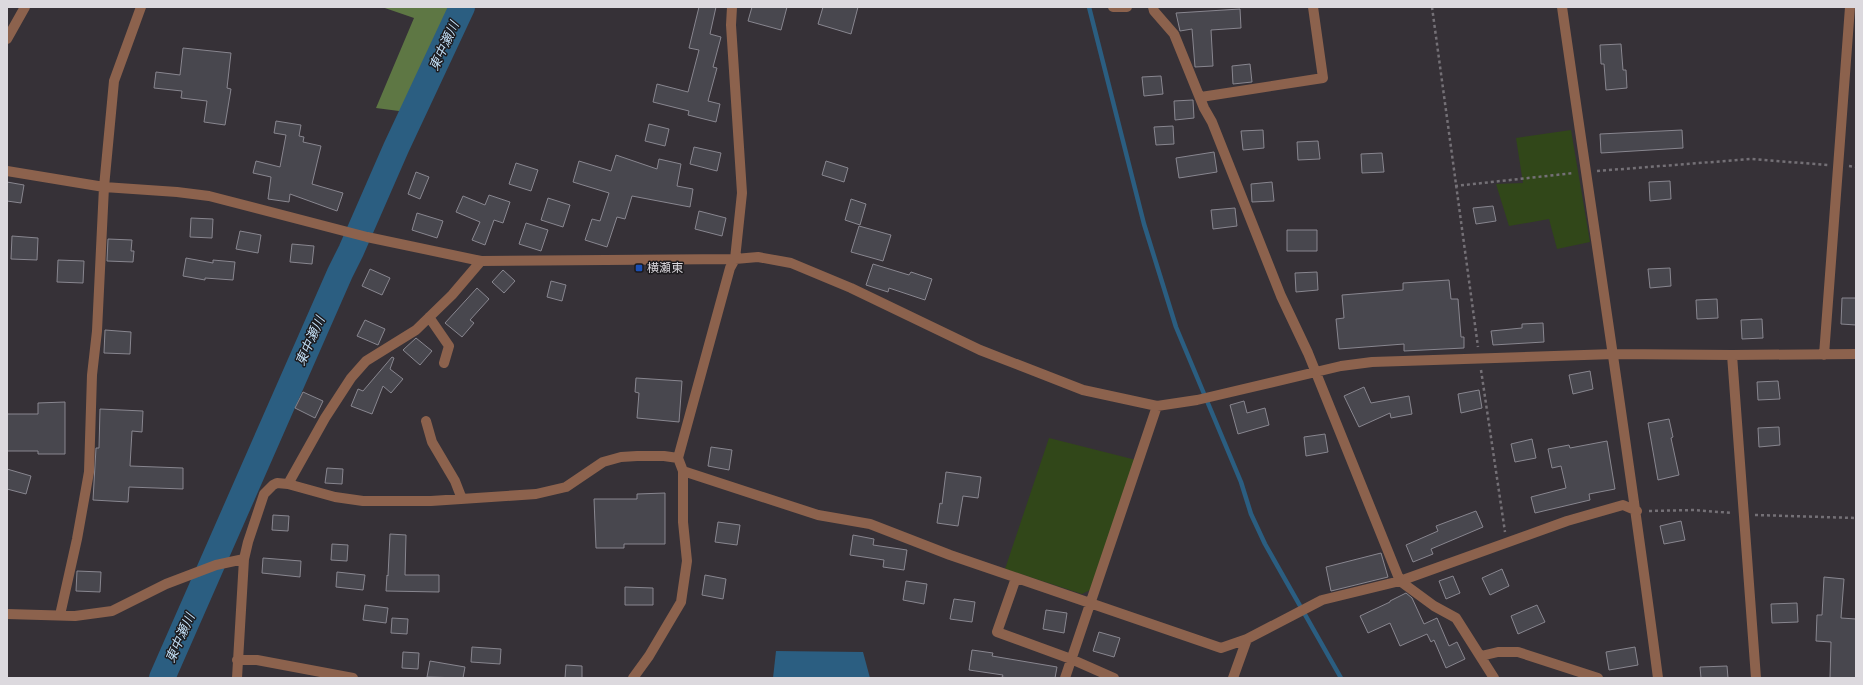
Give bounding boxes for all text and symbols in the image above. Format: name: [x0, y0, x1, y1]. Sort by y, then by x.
water label: 東中瀬川: [426, 17, 463, 73]
place label: 横瀬東: [647, 261, 683, 275]
marker: 横瀬東: [634, 263, 644, 273]
water label: 東中瀬川: [293, 312, 328, 368]
water label: 東中瀬川: [163, 609, 198, 665]

